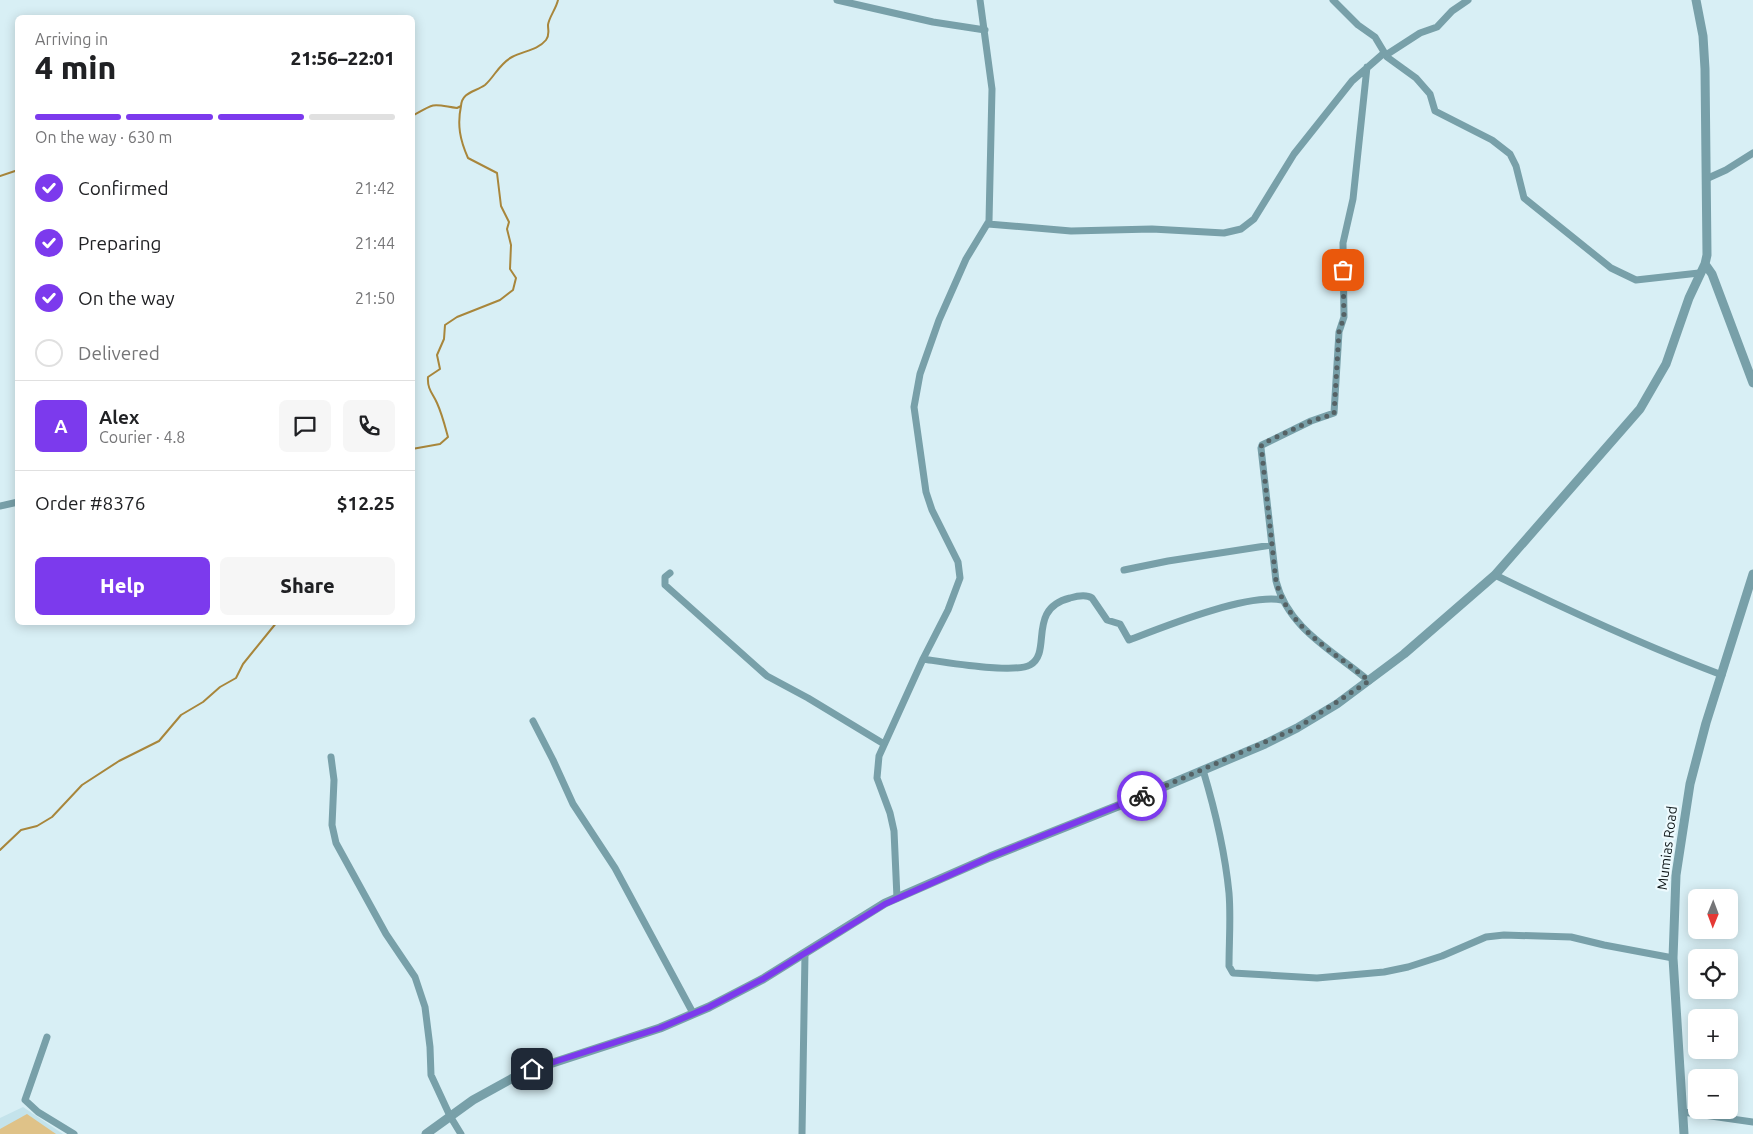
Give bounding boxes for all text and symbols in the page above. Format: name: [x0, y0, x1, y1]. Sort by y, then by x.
text: Arriving in: [35, 30, 108, 48]
text: 21:56–22:01: [290, 47, 395, 69]
text: 4 min: [35, 49, 116, 85]
text: On the way · 630 m: [35, 128, 172, 146]
icon: check: [35, 174, 63, 202]
text: Confirmed: [78, 177, 169, 199]
text: 21:42: [355, 179, 395, 197]
icon: check: [35, 229, 63, 257]
text: Preparing: [78, 232, 162, 254]
text: 21:44: [355, 234, 395, 252]
pin: [1322, 249, 1364, 291]
icon: bag: [1329, 256, 1357, 284]
icon: check: [35, 284, 63, 312]
text: On the way: [78, 287, 175, 309]
text: 21:50: [355, 289, 395, 307]
text: Delivered: [78, 342, 160, 364]
button: chat: [279, 400, 331, 452]
button: phone: [343, 400, 395, 452]
text: Alex: [99, 406, 139, 428]
text: A: [54, 415, 68, 437]
text: Courier · 4.8: [99, 428, 185, 446]
text: Order #8376: [35, 492, 145, 514]
text: $12.25: [337, 492, 395, 514]
button: Help: [35, 557, 210, 615]
button: Share: [220, 557, 395, 615]
courier: [1117, 771, 1167, 821]
icon: bike: [1128, 782, 1156, 810]
street label: Mumias Road: [1654, 805, 1680, 891]
north arrow: [1688, 889, 1738, 939]
map controls: [1688, 889, 1738, 1119]
button: locate: [1688, 949, 1738, 999]
button: +: [1688, 1009, 1738, 1059]
pin: [511, 1048, 553, 1090]
icon: home: [518, 1055, 546, 1083]
button: −: [1688, 1069, 1738, 1119]

